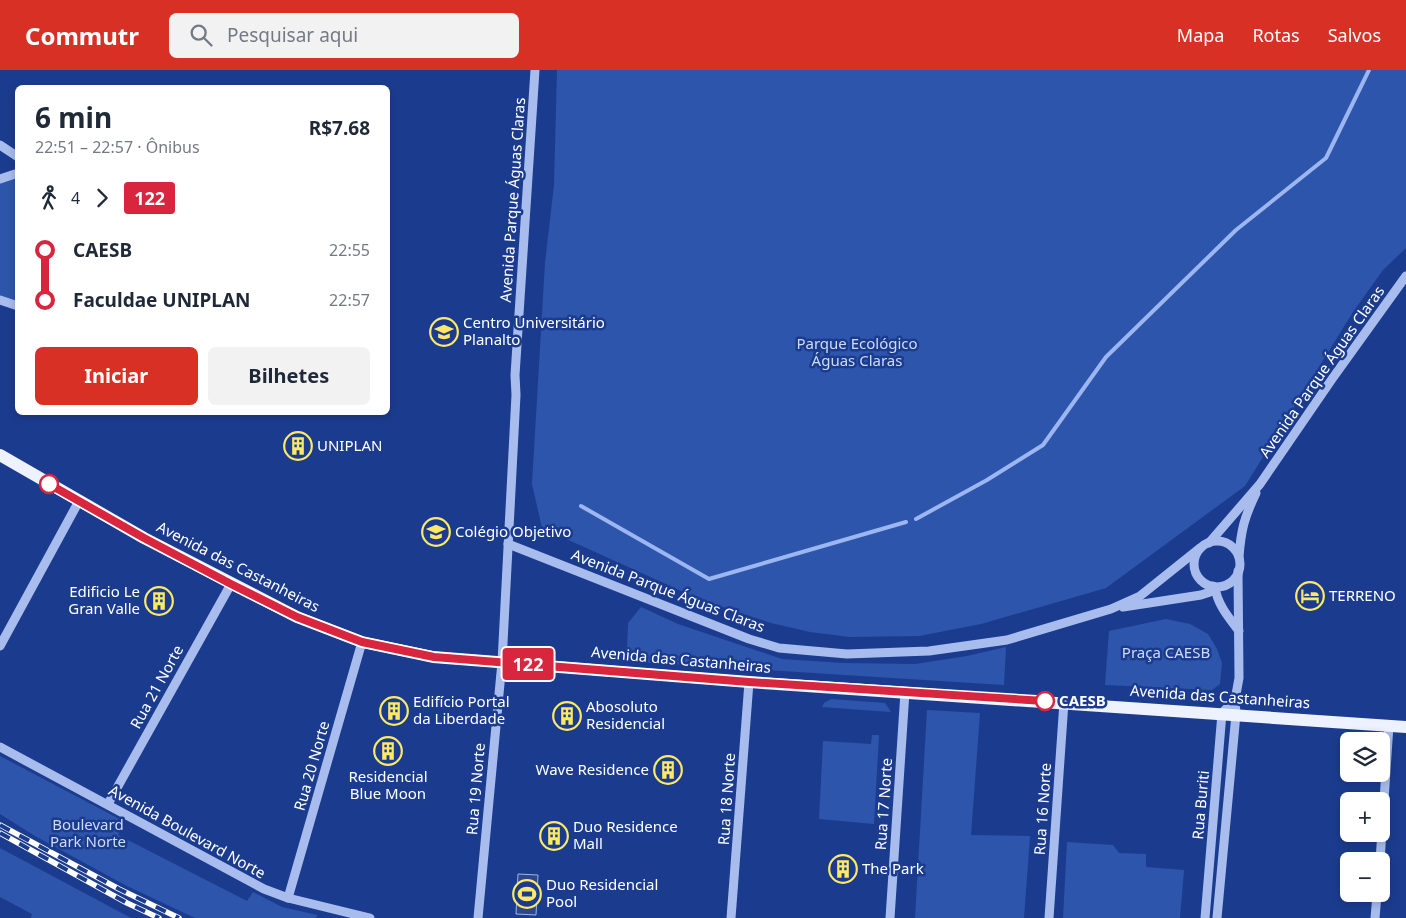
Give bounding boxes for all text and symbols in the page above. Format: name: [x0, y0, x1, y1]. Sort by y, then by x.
search box: [169, 13, 519, 58]
text: Commutr: [25, 19, 139, 52]
icon: search: [187, 21, 215, 49]
text: Pesquisar aqui: [227, 22, 358, 48]
text: Mapa: [1177, 23, 1224, 47]
text: Rotas: [1252, 23, 1300, 47]
text: Salvos: [1328, 23, 1381, 47]
street label: Avenida Parque Águas Claras: [495, 97, 529, 303]
text: 6 min: [35, 98, 112, 136]
text: R$7.68: [309, 115, 370, 141]
text: 22:51 – 22:57 · Ônibus: [35, 136, 200, 158]
icon: walk: [35, 184, 63, 212]
icon: forward: [88, 184, 116, 212]
text: 122: [134, 186, 165, 210]
text: 4: [71, 187, 80, 209]
text: CAESB: [73, 237, 132, 263]
text: 22:55: [329, 239, 370, 261]
street label: Avenida Parque Águas Claras: [1254, 282, 1388, 461]
text: Faculdae UNIPLAN: [73, 287, 251, 313]
text: 22:57: [329, 289, 370, 311]
place label: Centro Universitário Planalto: [463, 312, 605, 349]
school or university icon: Centro Universitário Planalto: [429, 317, 459, 347]
park label: Parque Ecológico Águas Claras: [796, 333, 918, 370]
button: Iniciar: [35, 347, 198, 405]
button: Bilhetes: [208, 347, 370, 405]
building icon: UNIPLAN: [283, 431, 313, 461]
place label: UNIPLAN: [317, 435, 382, 455]
unlabelled marker: [39, 474, 59, 494]
street label: Avenida das Castanheiras: [154, 516, 323, 616]
school or university icon: Colégio Objetivo: [421, 517, 451, 547]
place label: Colégio Objetivo: [455, 521, 571, 541]
street label: Avenida Parque Águas Claras: [569, 544, 768, 636]
place label: Edificio Le Gran Valle: [68, 581, 140, 618]
hotel icon: TERRENO: [1295, 581, 1325, 611]
place label: TERRENO: [1329, 585, 1396, 605]
building icon: Edificio Le Gran Valle: [144, 586, 174, 616]
street label: Rua 21 Norte: [125, 641, 187, 732]
street label: Avenida das Castanheiras: [590, 641, 772, 677]
park label: Praça CAESB: [1122, 642, 1210, 662]
line badge: 122: [499, 648, 557, 680]
text: 122: [513, 652, 543, 676]
street label: Avenida das Castanheiras: [1129, 680, 1311, 712]
place label: CAESB: [1059, 690, 1106, 710]
place label: Edifício Portal da Liberdade: [413, 691, 510, 728]
marker: CAESB: [1035, 691, 1055, 711]
building icon: Edifício Portal da Liberdade: [379, 696, 409, 726]
place label: Abosoluto Residencial: [586, 696, 665, 733]
building icon: Abosoluto Residencial: [552, 701, 582, 731]
street label: Rua 20 Norte: [289, 718, 333, 813]
map controls: [1340, 732, 1390, 902]
button: layers: [1340, 732, 1390, 782]
building icon: Residencial Blue Moon: [373, 736, 403, 766]
street label: Rua 19 Norte: [461, 742, 489, 836]
street label: Rua 18 Norte: [713, 752, 739, 846]
building icon: Wave Residence: [653, 755, 683, 785]
street label: Rua 17 Norte: [870, 757, 896, 851]
place label: Wave Residence: [535, 759, 649, 779]
street label: Rua 16 Norte: [1029, 762, 1055, 856]
place label: Residencial Blue Moon: [348, 766, 428, 803]
street label: Rua Buriti: [1187, 770, 1213, 840]
street label: Avenida Boulevard Norte: [106, 780, 269, 883]
button: +: [1340, 792, 1390, 842]
park label: Boulevard Park Norte: [50, 814, 126, 851]
place label: Duo Residence Mall: [573, 816, 678, 853]
building icon: Duo Residence Mall: [539, 821, 569, 851]
button: −: [1340, 852, 1390, 902]
building icon: The Park: [828, 854, 858, 884]
place label: The Park: [862, 858, 924, 878]
place label: Duo Residencial Pool: [546, 874, 658, 911]
sports icon: Duo Residencial Pool: [512, 879, 542, 909]

